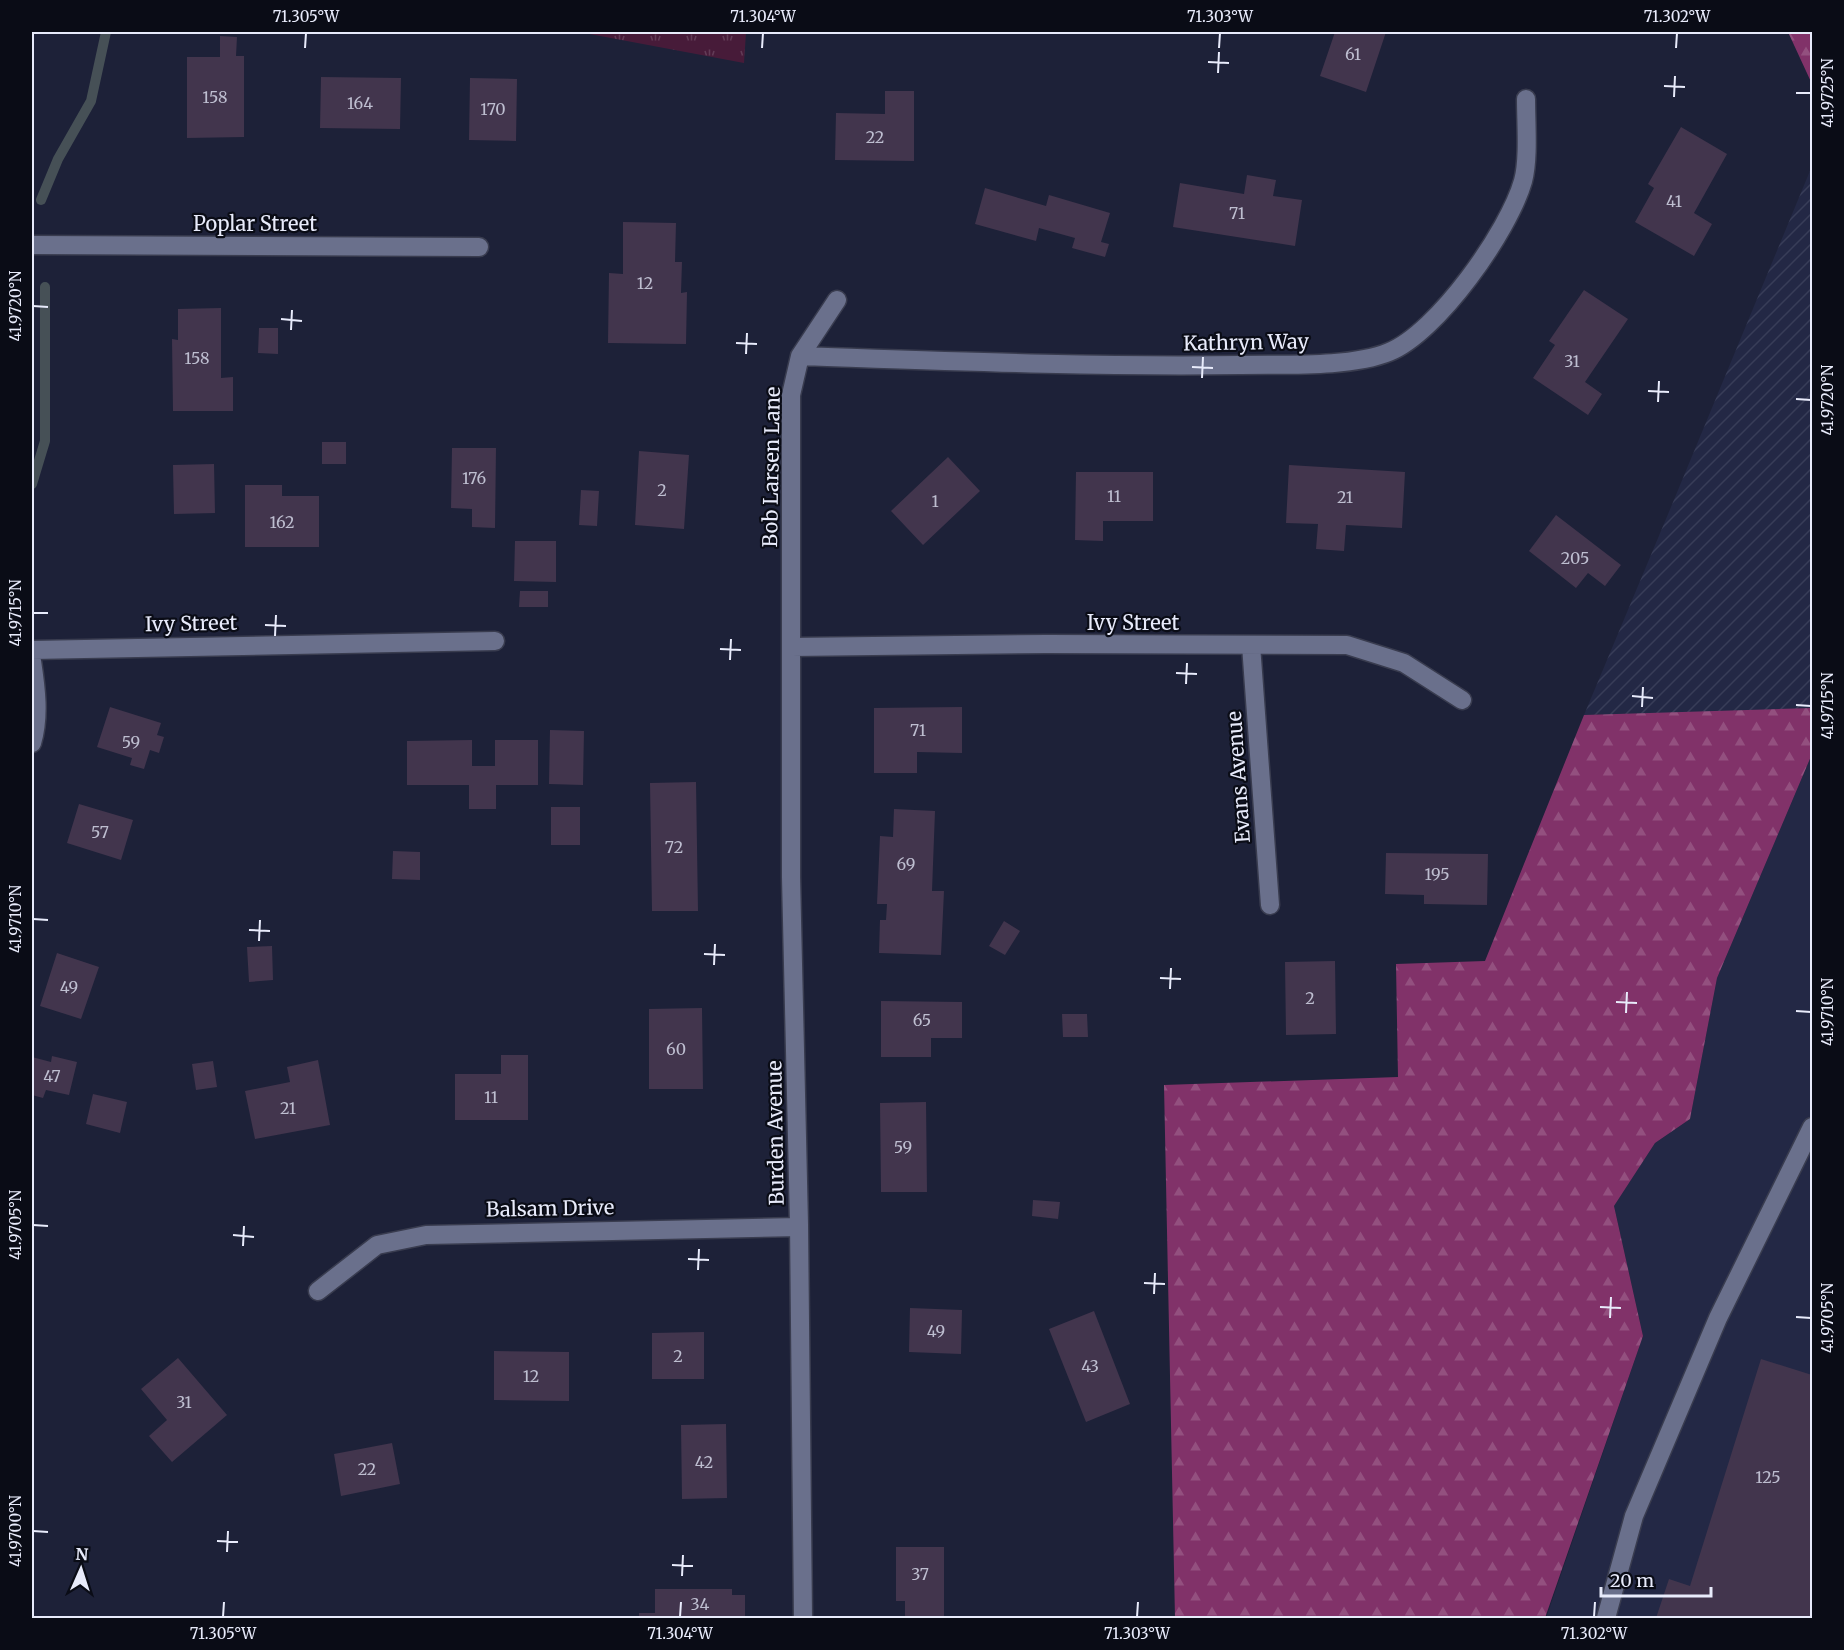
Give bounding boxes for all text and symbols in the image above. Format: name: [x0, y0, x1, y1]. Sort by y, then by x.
text: 71.305°W: [273, 7, 340, 26]
text: 71.304°W: [730, 7, 797, 26]
text: 71.303°W: [1187, 7, 1254, 26]
text: 71.302°W: [1644, 7, 1711, 26]
house number: 61: [1345, 44, 1361, 64]
text: 41.9725°N: [1818, 58, 1837, 128]
house number: 158: [202, 87, 228, 107]
house number: 164: [347, 93, 373, 113]
house number: 170: [480, 99, 506, 119]
house number: 22: [866, 127, 884, 147]
house number: 41: [1666, 191, 1682, 211]
house number: 71: [1229, 203, 1245, 223]
street label: Poplar Street: [193, 211, 317, 236]
text: 41.9720°N: [6, 270, 25, 341]
house number: 12: [637, 273, 653, 293]
street label: Kathryn Way: [1183, 328, 1310, 356]
house number: 158: [184, 348, 210, 368]
house number: 31: [1564, 351, 1580, 371]
text: 41.9720°N: [1818, 364, 1837, 435]
street label: Bob Larsen Lane: [757, 387, 785, 547]
house number: 176: [462, 468, 486, 488]
house number: 2: [657, 480, 667, 500]
house number: 11: [1107, 486, 1121, 506]
house number: 21: [1337, 487, 1353, 507]
house number: 1: [931, 491, 939, 511]
house number: 162: [269, 512, 295, 532]
house number: 205: [1561, 548, 1589, 568]
text: 41.9715°N: [6, 579, 25, 647]
street label: Ivy Street: [145, 610, 238, 636]
street label: Ivy Street: [1087, 610, 1179, 635]
text: 41.9715°N: [1818, 672, 1837, 740]
street label: Evans Avenue: [1221, 710, 1255, 844]
house number: 71: [910, 720, 926, 740]
house number: 59: [122, 732, 140, 752]
house number: 57: [91, 822, 109, 842]
house number: 72: [665, 837, 683, 857]
house number: 69: [897, 854, 915, 874]
house number: 195: [1424, 864, 1450, 884]
text: 41.9710°N: [6, 885, 25, 953]
house number: 49: [60, 977, 78, 997]
text: 41.9710°N: [1818, 978, 1837, 1046]
house number: 2: [1305, 988, 1315, 1008]
house number: 65: [913, 1010, 931, 1030]
house number: 60: [666, 1039, 686, 1059]
street label: Burden Avenue: [761, 1060, 789, 1206]
house number: 47: [43, 1066, 61, 1086]
house number: 11: [484, 1087, 498, 1107]
house number: 21: [280, 1098, 296, 1118]
house number: 59: [894, 1137, 912, 1157]
text: 41.9705°N: [6, 1190, 25, 1260]
street label: Balsam Drive: [486, 1194, 614, 1222]
text: 41.9705°N: [1818, 1283, 1837, 1353]
house number: 49: [927, 1321, 945, 1341]
house number: 2: [673, 1346, 683, 1366]
house number: 43: [1081, 1356, 1099, 1376]
house number: 12: [523, 1366, 539, 1386]
house number: 31: [176, 1392, 192, 1412]
house number: 42: [695, 1452, 713, 1472]
house number: 22: [358, 1459, 376, 1479]
house number: 125: [1755, 1467, 1781, 1487]
text: 41.9700°N: [6, 1495, 25, 1567]
north arrow: [51, 1539, 111, 1599]
text: N: [75, 1544, 89, 1564]
scale bar: [1601, 1560, 1710, 1598]
house number: 37: [911, 1564, 929, 1584]
text: 20 m: [1610, 1569, 1654, 1592]
house number: 34: [691, 1594, 710, 1614]
text: 71.305°W: [190, 1624, 257, 1643]
text: 71.304°W: [647, 1624, 714, 1643]
text: 71.303°W: [1104, 1624, 1171, 1643]
text: 71.302°W: [1561, 1624, 1628, 1643]

